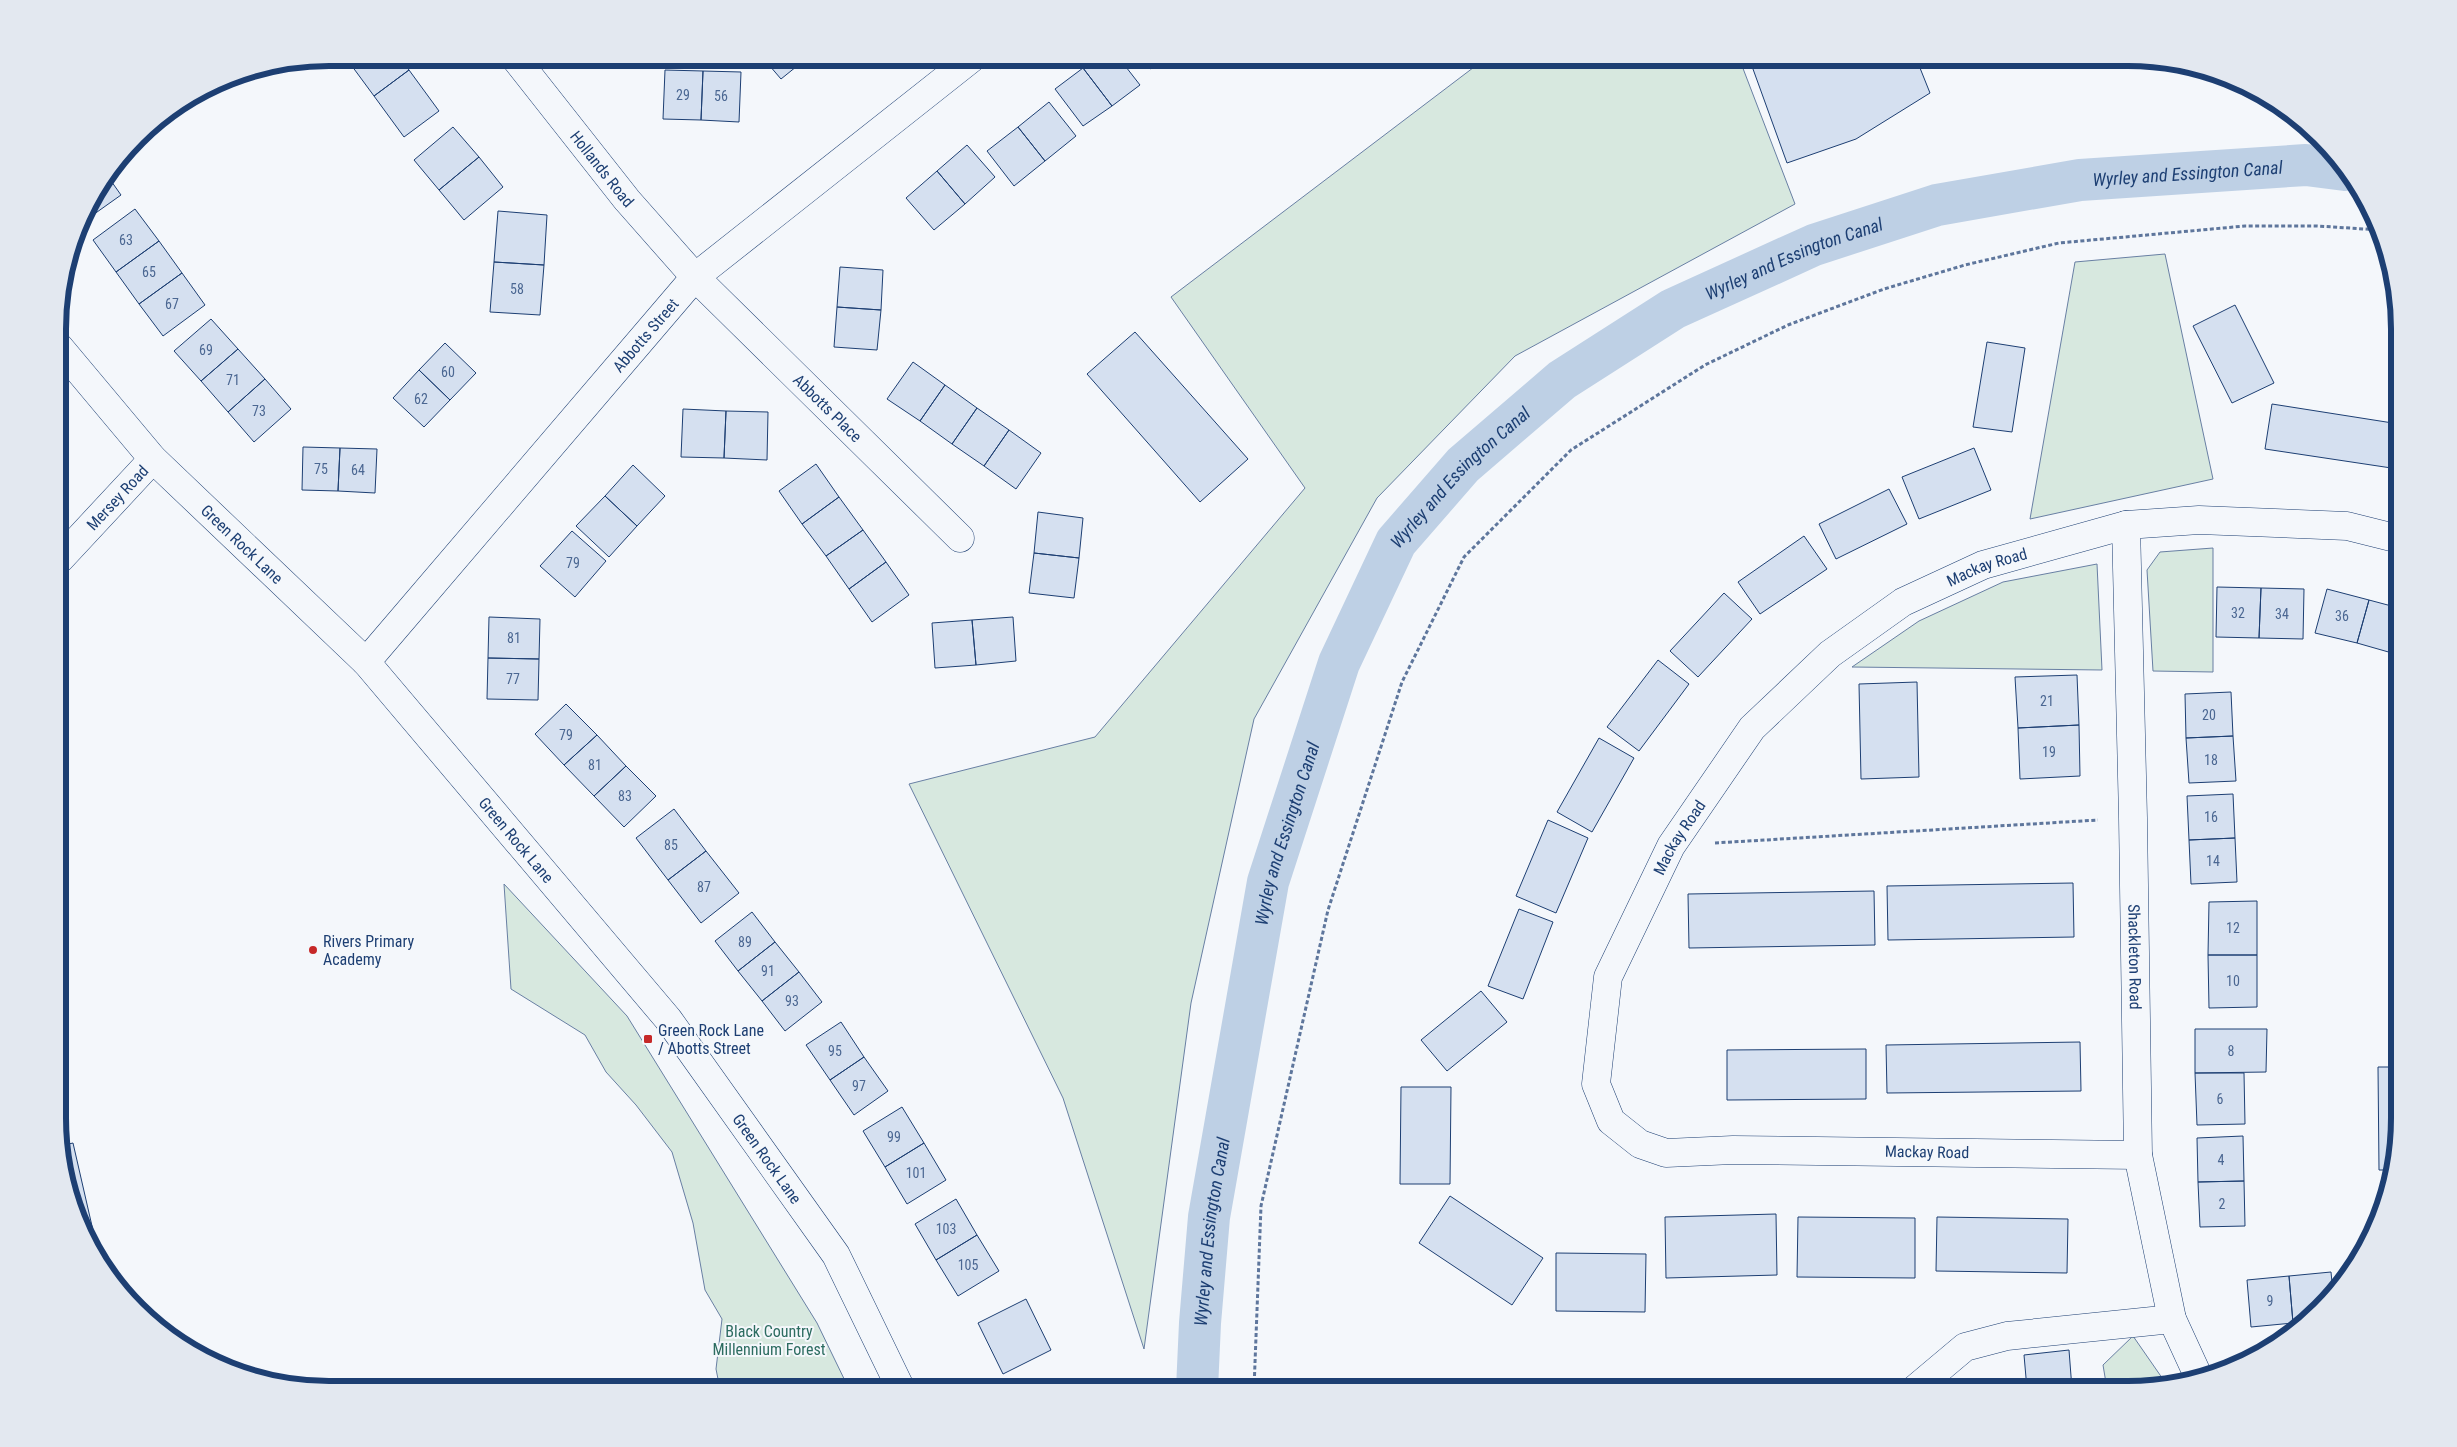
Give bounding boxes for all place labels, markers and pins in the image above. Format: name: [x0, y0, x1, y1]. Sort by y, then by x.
place label: Rivers Primary Academy: [323, 932, 414, 969]
marker: Rivers Primary Academy: [307, 944, 319, 956]
place label: Green Rock Lane / Abotts Street: [658, 1021, 764, 1058]
marker: Green Rock Lane / Abotts Street: [642, 1033, 654, 1045]

